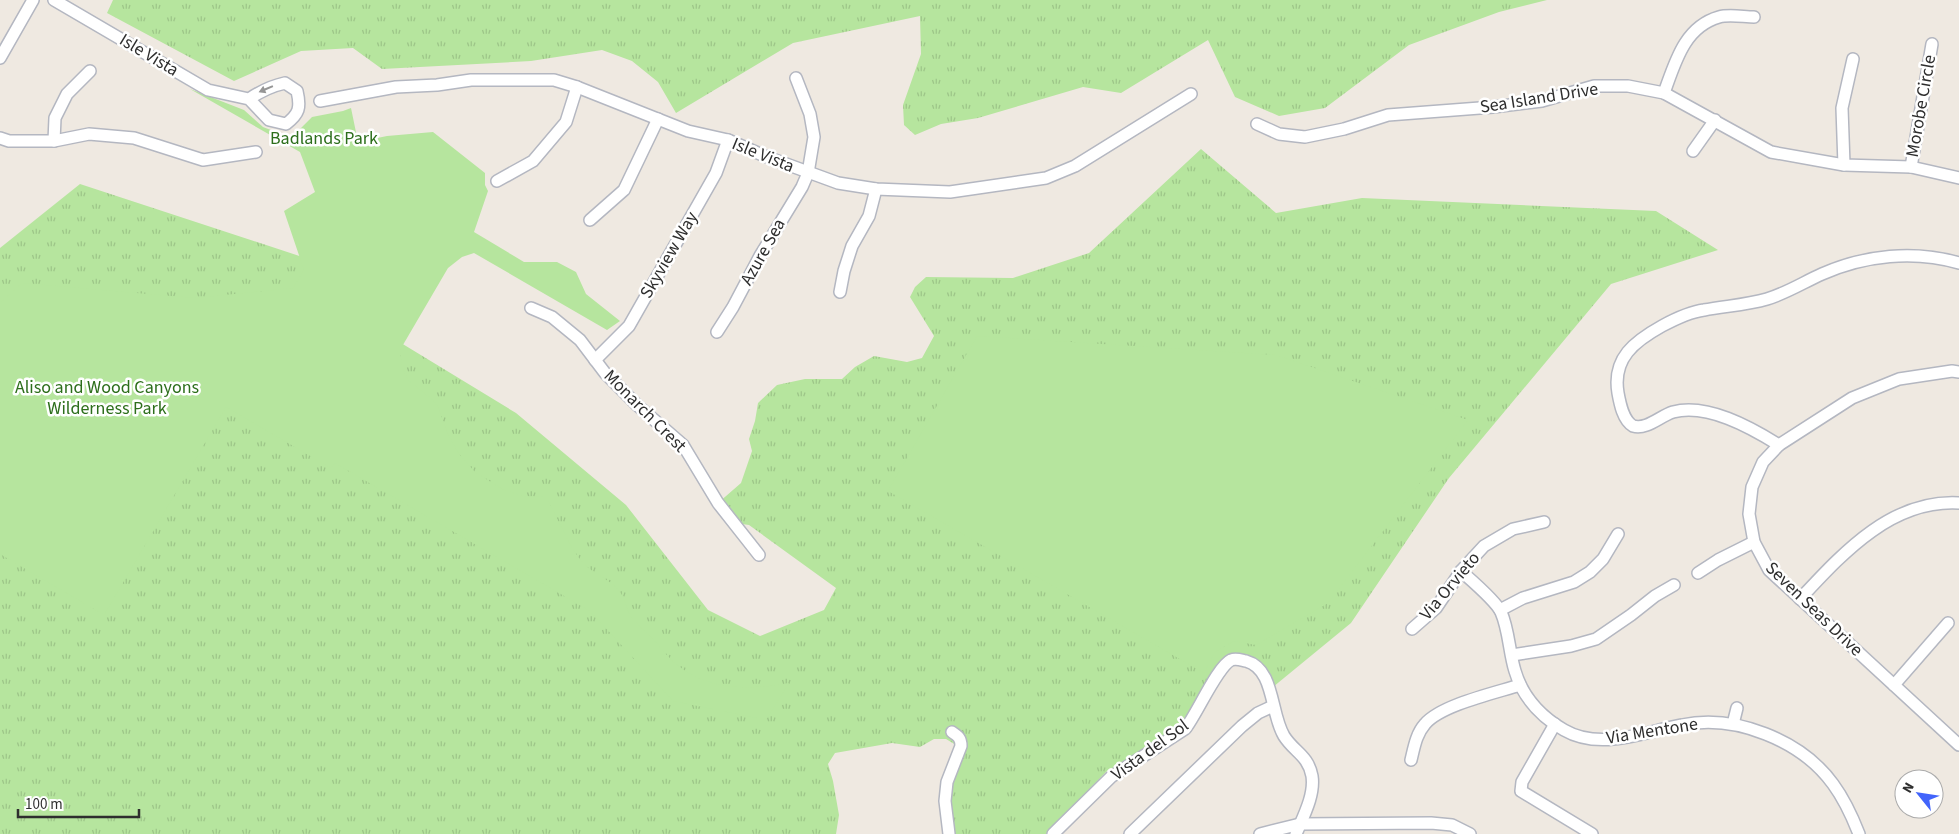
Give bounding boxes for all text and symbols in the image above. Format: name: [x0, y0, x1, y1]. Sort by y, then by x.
street label: Isle Vista: [115, 28, 183, 82]
street label: Morobe Circle: [1900, 53, 1942, 159]
street label: Sea Island Drive: [1478, 76, 1600, 120]
one-way arrow: [259, 86, 273, 94]
park label: Badlands Park: [270, 126, 378, 151]
street label: Isle Vista: [728, 131, 798, 179]
street label: Skyview Way: [634, 206, 704, 303]
street label: Azure Sea: [734, 214, 792, 290]
street label: Monarch Crest: [598, 364, 692, 458]
park label: Aliso and Wood Canyons Wilderness Park: [15, 375, 199, 421]
street label: Via Orvieto: [1414, 546, 1486, 626]
street label: Seven Seas Drive: [1760, 556, 1868, 662]
street label: Via Mentone: [1604, 711, 1700, 751]
street label: Vista del Sol: [1106, 713, 1194, 787]
north arrow: [1894, 769, 1944, 819]
text: N: [1898, 779, 1920, 797]
scale bar: [18, 786, 139, 818]
text: 100 m: [25, 794, 63, 815]

